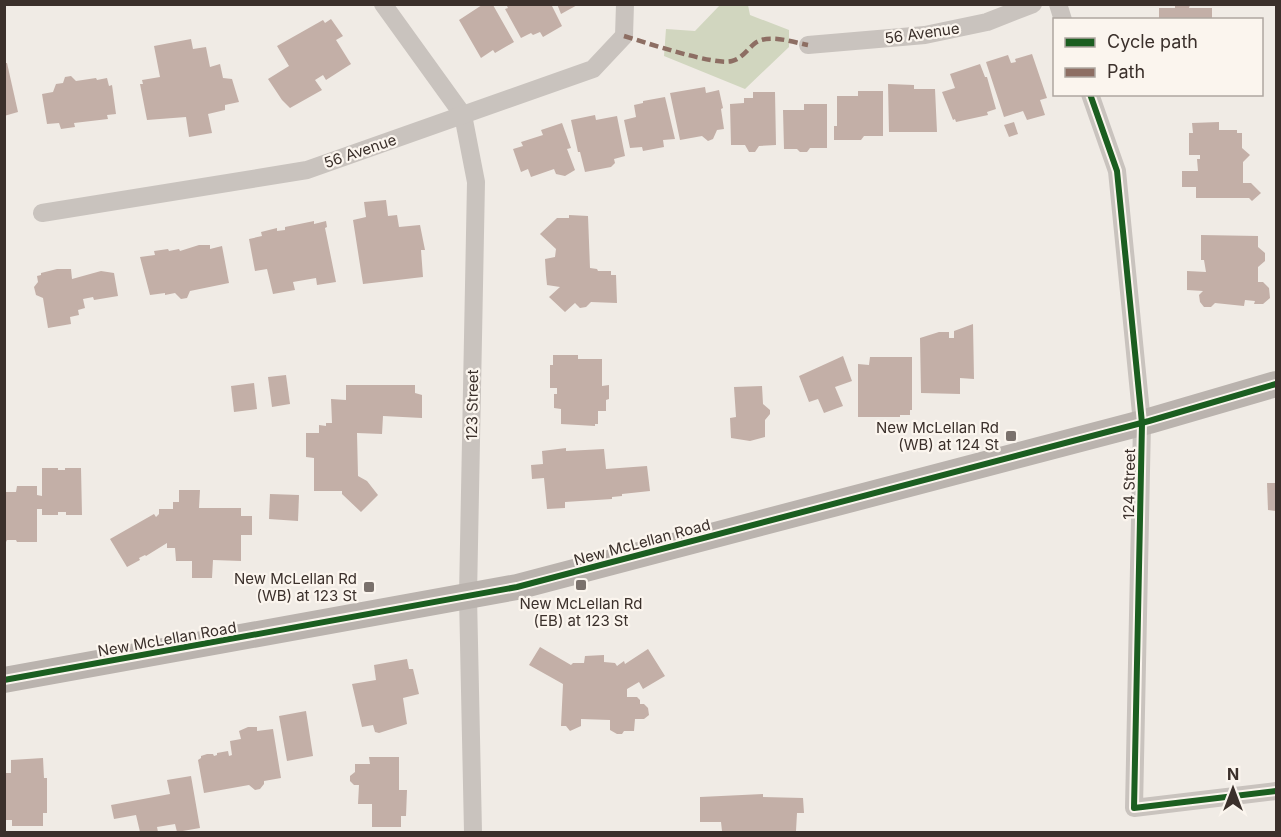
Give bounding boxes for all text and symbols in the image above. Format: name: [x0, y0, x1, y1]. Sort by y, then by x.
street label: 56 Avenue: [883, 18, 961, 48]
legend: [1053, 18, 1263, 96]
text: Cycle path: [1107, 31, 1198, 52]
text: Path: [1107, 61, 1145, 82]
street label: 56 Avenue: [321, 130, 399, 172]
street label: 123 Street: [462, 369, 482, 441]
place label: New McLellan Rd (WB) at 124 St: [876, 418, 999, 454]
marker: New McLellan Rd (WB) at 124 St: [1004, 429, 1018, 443]
street label: 124 Street: [1119, 448, 1139, 520]
street label: New McLellan Road: [572, 515, 712, 569]
place label: New McLellan Rd (WB) at 123 St: [234, 569, 357, 605]
marker: New McLellan Rd (EB) at 123 St: [574, 578, 588, 592]
marker: New McLellan Rd (WB) at 123 St: [362, 580, 376, 594]
place label: New McLellan Rd (EB) at 123 St: [519, 594, 643, 630]
street label: New McLellan Road: [96, 617, 238, 661]
north arrow: [1203, 759, 1263, 819]
text: N: [1227, 764, 1239, 784]

